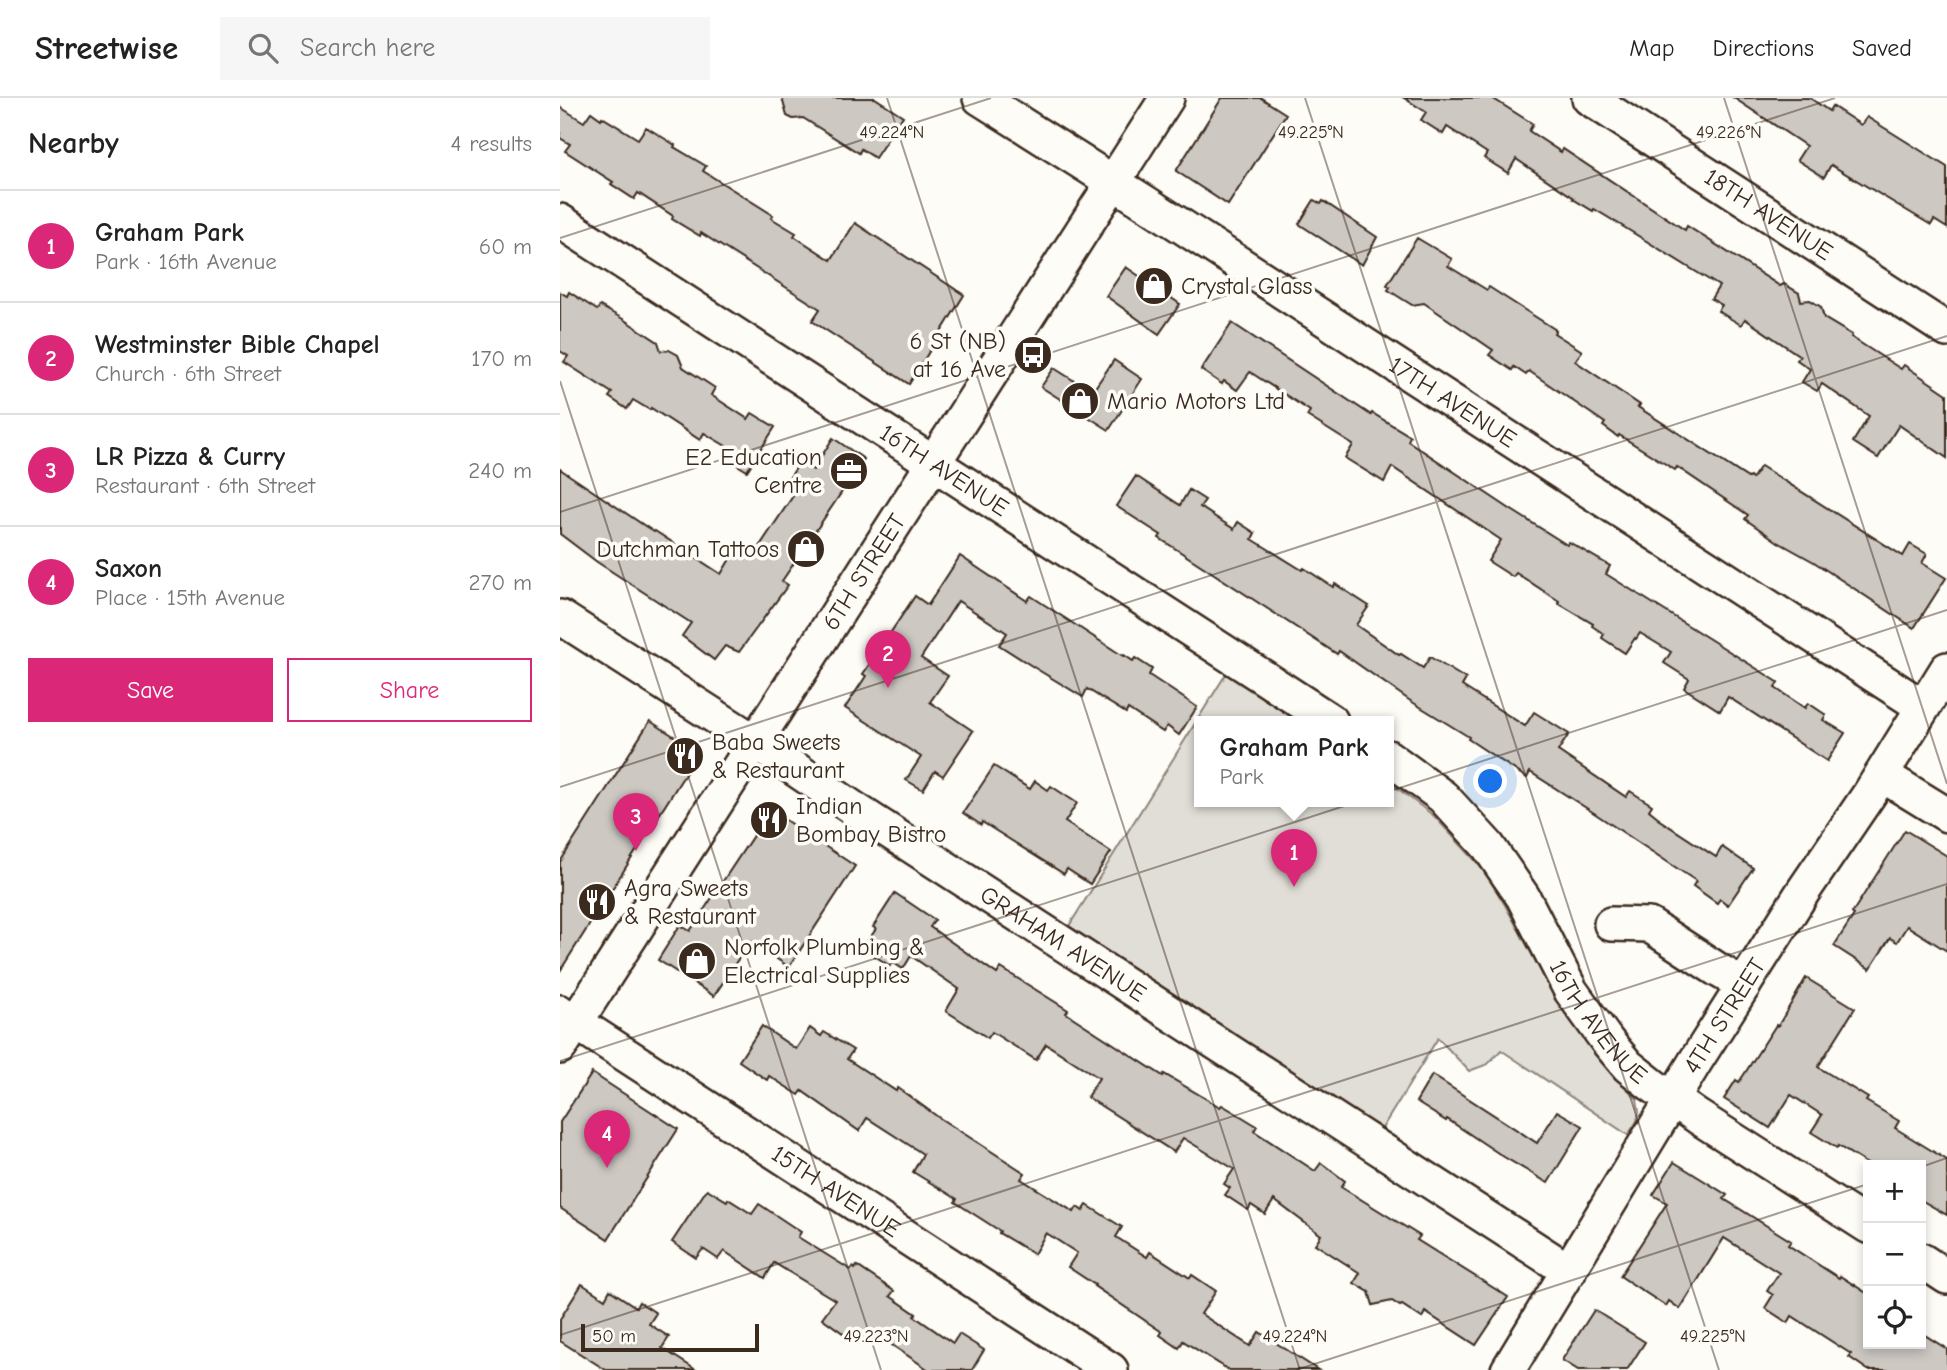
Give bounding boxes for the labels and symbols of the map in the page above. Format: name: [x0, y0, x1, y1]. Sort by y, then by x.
text: 49.224°N: [860, 122, 924, 143]
text: 49.225°N: [1278, 122, 1344, 143]
text: 49.226°N: [1696, 122, 1762, 143]
street label: 18TH AVENUE: [1699, 163, 1838, 266]
shop icon: Crystal Glass: [1133, 265, 1175, 307]
place label: Crystal Glass: [1181, 272, 1313, 300]
place label: 6 St (NB) at 16 Ave: [910, 327, 1006, 383]
bus stop icon: 6 St (NB) at 16 Ave: [1012, 334, 1054, 376]
street label: 17TH AVENUE: [1384, 350, 1522, 453]
shop icon: Mario Motors Ltd: [1059, 380, 1101, 422]
place label: Mario Motors Ltd: [1107, 387, 1285, 415]
street label: 16TH AVENUE: [875, 418, 1014, 522]
place label: E2 Education Centre: [685, 443, 822, 499]
office icon: E2 Education Centre: [828, 450, 870, 492]
street label: 6TH STREET: [816, 508, 912, 635]
shop icon: Dutchman Tattoos: [785, 528, 827, 570]
place label: Dutchman Tattoos: [597, 535, 779, 563]
pin: 2: [865, 630, 911, 688]
place label: Baba Sweets & Restaurant: [712, 728, 845, 784]
restaurant icon: Baba Sweets & Restaurant: [664, 735, 706, 777]
your location: [1473, 764, 1507, 798]
place label: Indian Bombay Bistro: [796, 792, 946, 848]
pin: 3: [613, 793, 659, 851]
restaurant icon: Indian Bombay Bistro: [748, 799, 790, 841]
pin: 1: [1271, 829, 1317, 887]
place label: Agra Sweets & Restaurant: [624, 874, 757, 930]
street label: GRAHAM AVENUE: [975, 880, 1151, 1008]
restaurant icon: Agra Sweets & Restaurant: [576, 881, 618, 923]
place label: Norfolk Plumbing & Electrical Supplies: [724, 933, 924, 989]
shop icon: Norfolk Plumbing & Electrical Supplies: [676, 940, 718, 982]
street label: 4TH STREET: [1677, 953, 1771, 1079]
street label: 16TH AVENUE: [1544, 955, 1653, 1090]
pin: 4: [584, 1110, 630, 1168]
street label: 15TH AVENUE: [766, 1139, 905, 1243]
scale bar: [581, 1321, 760, 1353]
text: 49.223°N: [843, 1326, 909, 1347]
text: 49.224°N: [1263, 1326, 1327, 1347]
text: 49.225°N: [1680, 1326, 1746, 1347]

